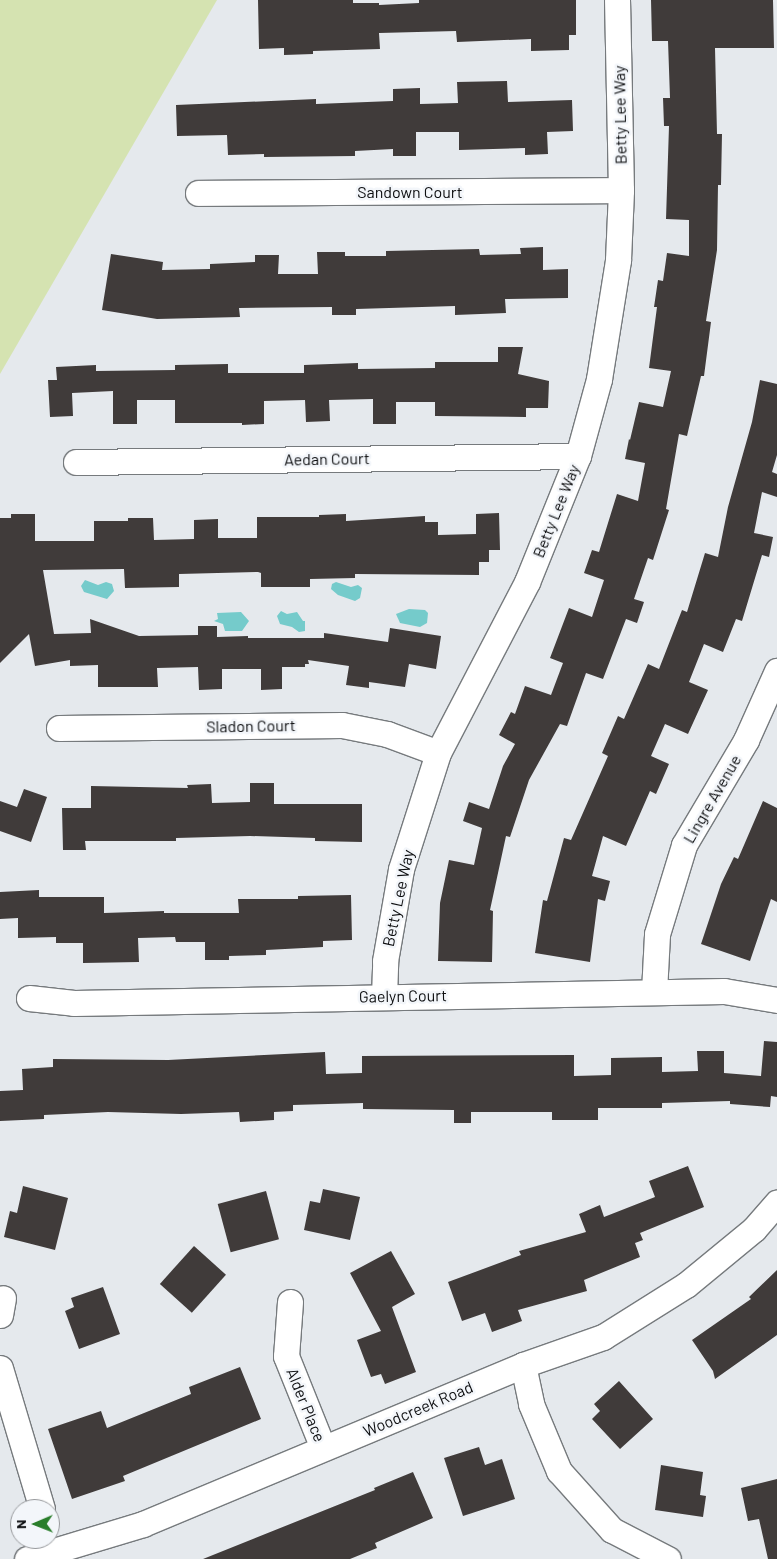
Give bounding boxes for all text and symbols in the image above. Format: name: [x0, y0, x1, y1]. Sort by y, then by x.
street label: Betty Lee Way: [610, 65, 630, 165]
street label: Sandown Court: [357, 182, 463, 202]
street label: Aedan Court: [284, 449, 370, 469]
street label: Betty Lee Way: [529, 462, 583, 560]
street label: Sladon Court: [206, 716, 296, 736]
street label: Lingre Avenue: [679, 751, 745, 847]
street label: Betty Lee Way: [378, 848, 418, 948]
street label: Gaelyn Court: [359, 986, 447, 1006]
street label: Alder Place: [283, 1365, 329, 1445]
street label: Woodcreek Road: [360, 1377, 476, 1441]
north arrow: [10, 1499, 60, 1549]
text: N: [12, 1519, 29, 1529]

